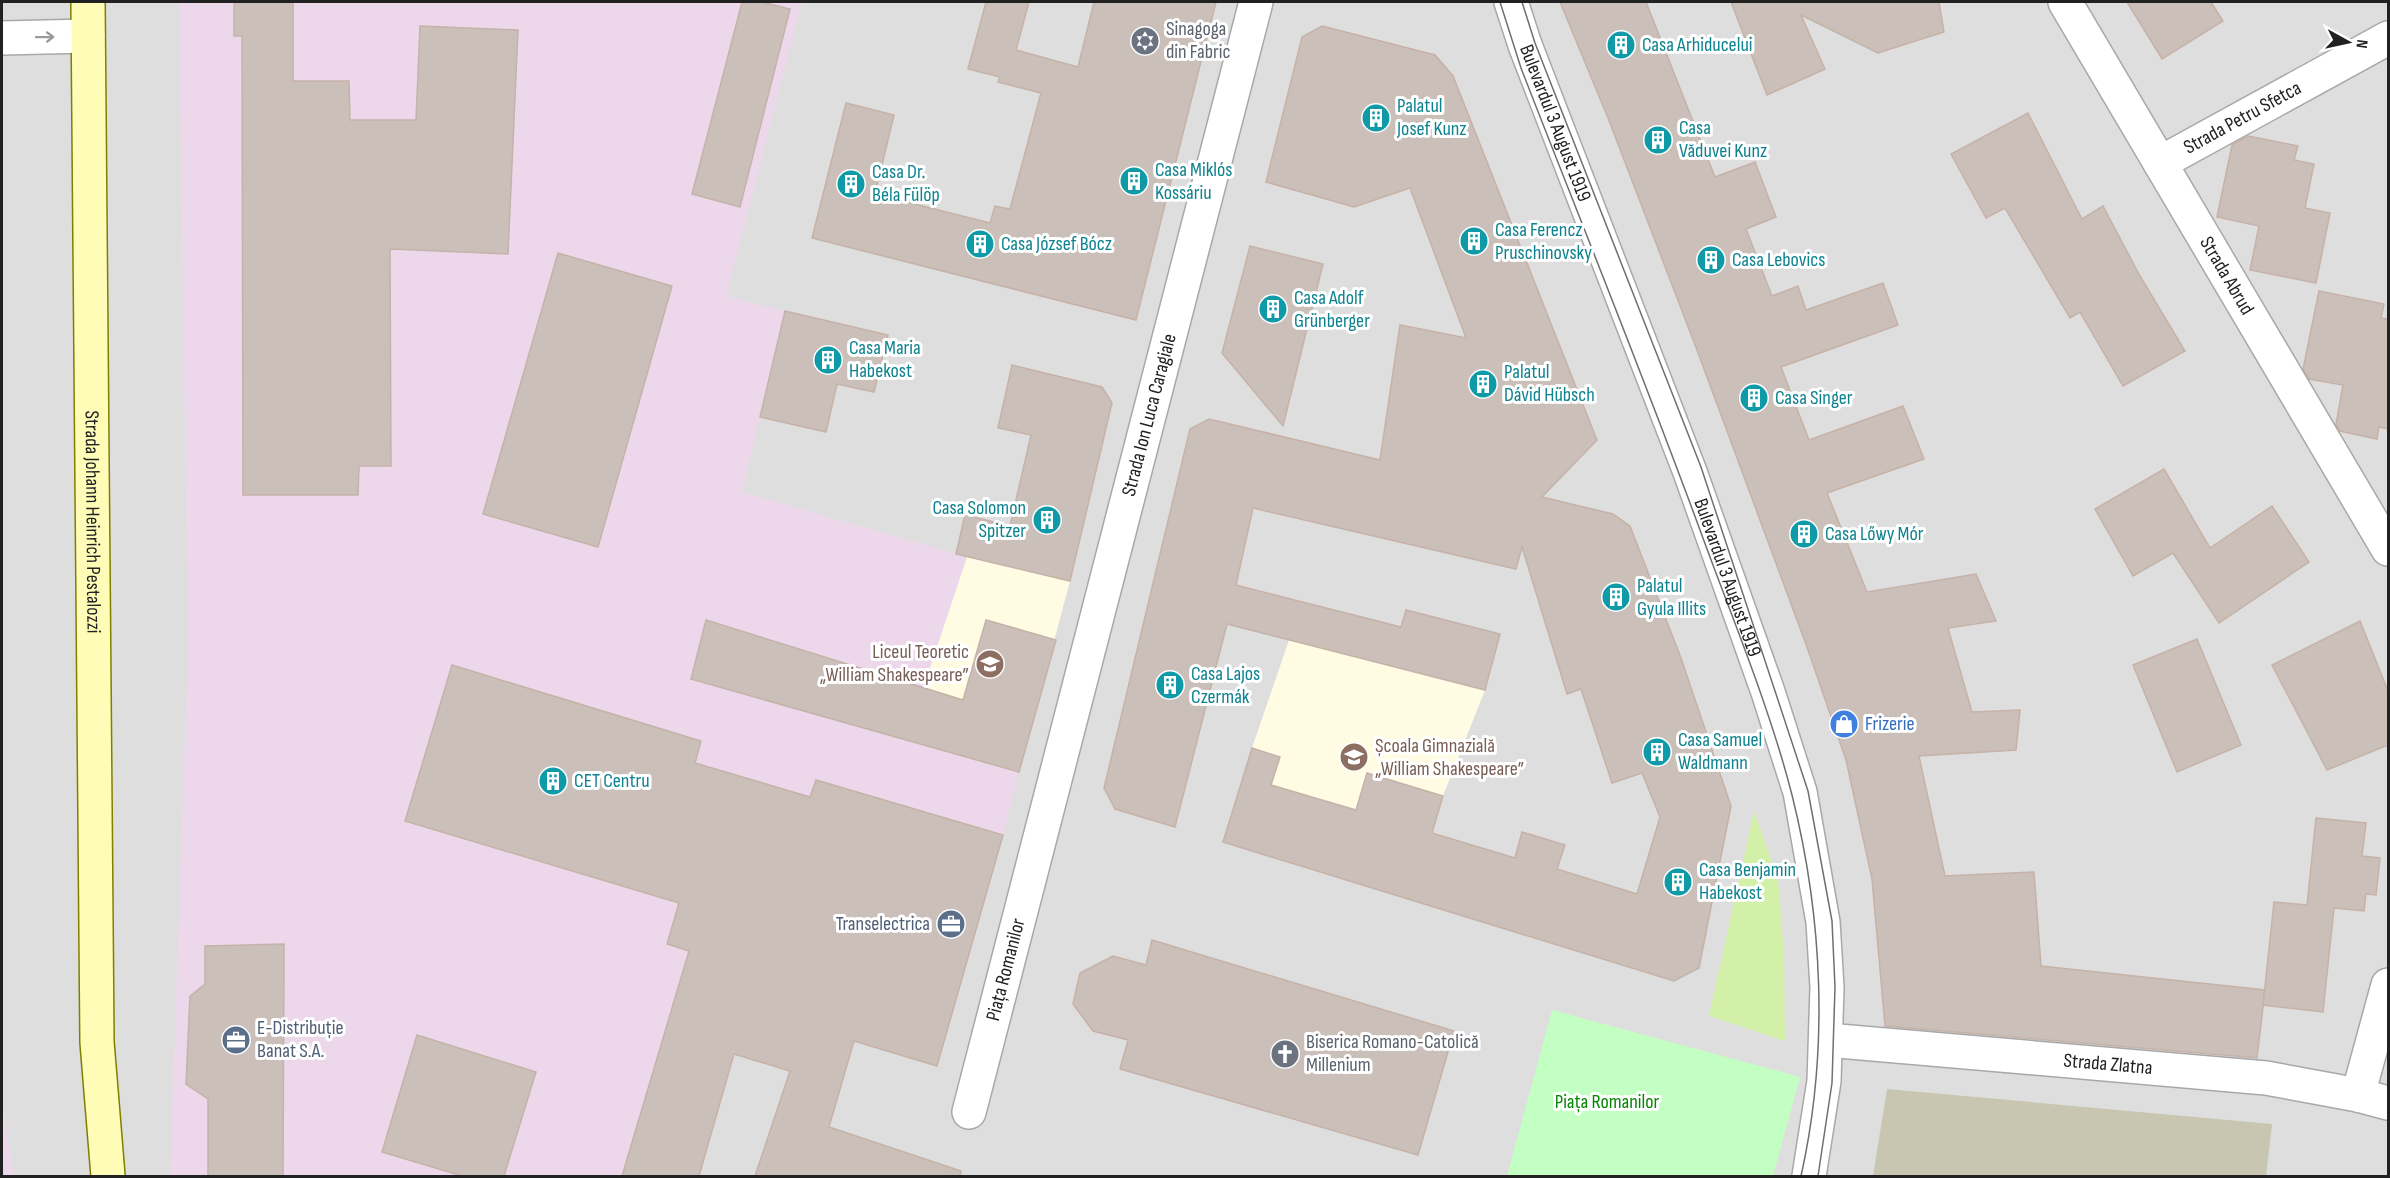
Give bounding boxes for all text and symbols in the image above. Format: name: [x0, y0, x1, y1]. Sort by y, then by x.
north arrow: [2318, 12, 2378, 72]
place label: Sinagoga din Fabric: [1166, 17, 1230, 64]
synagogue icon: Sinagoga din Fabric: [1129, 25, 1161, 57]
building icon: Casa Arhiducelui: [1605, 29, 1637, 61]
one-way arrow: [34, 31, 54, 43]
place label: Casa Arhiducelui: [1642, 33, 1752, 57]
text: N: [2351, 38, 2371, 49]
street label: Bulevardul 3 August 1919: [1514, 41, 1596, 205]
street label: Strada Petru Sfetca: [2180, 76, 2305, 160]
place label: Palatul Josef Kunz: [1396, 94, 1466, 141]
building icon: Palatul Josef Kunz: [1360, 102, 1392, 134]
place label: Casa Văduvei Kunz: [1679, 116, 1767, 163]
building icon: Casa Văduvei Kunz: [1642, 124, 1674, 156]
place label: Casa Miklós Kossáriu: [1155, 158, 1232, 205]
place label: Casa Dr. Béla Fülöp: [872, 160, 940, 207]
building icon: Casa Miklós Kossáriu: [1118, 165, 1150, 197]
building icon: Casa Dr. Béla Fülöp: [835, 168, 867, 200]
place label: Casa Ferencz Pruschinovsky: [1495, 218, 1592, 265]
building icon: Casa Ferencz Pruschinovsky: [1458, 225, 1490, 257]
building icon: Casa József Bócz: [964, 228, 996, 260]
place label: Casa József Bócz: [1001, 232, 1112, 256]
street label: Strada Abrud: [2194, 232, 2259, 319]
building icon: Casa Lebovics: [1695, 244, 1727, 276]
place label: Casa Lebovics: [1732, 248, 1825, 272]
place label: Casa Adolf Grünberger: [1294, 286, 1370, 333]
building icon: Casa Adolf Grünberger: [1257, 293, 1289, 325]
street label: Strada Ion Luca Caragiale: [1117, 331, 1182, 499]
place label: Casa Maria Habekost: [849, 336, 921, 383]
building icon: Casa Maria Habekost: [812, 344, 844, 376]
place label: Palatul Dávid Hübsch: [1504, 360, 1595, 407]
building icon: Palatul Dávid Hübsch: [1467, 368, 1499, 400]
building icon: Casa Singer: [1738, 382, 1770, 414]
place label: Casa Singer: [1775, 386, 1853, 410]
street label: Strada Johann Heinrich Pestalozzi: [80, 410, 105, 634]
street label: Bulevardul 3 August 1919: [1688, 495, 1767, 660]
place label: Casa Solomon Spitzer: [932, 496, 1026, 543]
building icon: Casa Solomon Spitzer: [1031, 504, 1063, 536]
building icon: Casa Lőwy Mór: [1788, 518, 1820, 550]
place label: Casa Lőwy Mór: [1825, 522, 1924, 546]
place label: Palatul Gyula Illits: [1637, 574, 1706, 621]
building icon: Palatul Gyula Illits: [1600, 581, 1632, 613]
place label: Liceul Teoretic „William Shakespeare”: [820, 640, 969, 687]
school or university icon: Liceul Teoretic „William Shakespeare”: [974, 648, 1006, 680]
place label: Casa Lajos Czermák: [1191, 662, 1260, 709]
building icon: Casa Lajos Czermák: [1154, 669, 1186, 701]
shop icon: Frizerie: [1828, 708, 1860, 740]
place label: Frizerie: [1865, 712, 1914, 736]
place label: Casa Samuel Waldmann: [1678, 728, 1762, 775]
place label: Școala Gimnazială „William Shakespeare”: [1375, 734, 1524, 781]
building icon: Casa Samuel Waldmann: [1641, 736, 1673, 768]
school or university icon: Școala Gimnazială „William Shakespeare”: [1338, 741, 1370, 773]
building icon: CET Centru: [537, 765, 569, 797]
place label: CET Centru: [574, 769, 650, 793]
place label: Casa Benjamin Habekost: [1699, 858, 1796, 905]
building icon: Casa Benjamin Habekost: [1662, 866, 1694, 898]
office icon: Transelectrica: [935, 908, 967, 940]
place label: Transelectrica: [836, 912, 930, 936]
street label: Piața Romanilor: [981, 916, 1031, 1023]
place label: E-Distribuție Banat S.A.: [257, 1016, 343, 1063]
office icon: E-Distribuție Banat S.A.: [220, 1024, 252, 1056]
place label: Biserica Romano-Catolică Millenium: [1306, 1030, 1479, 1077]
church icon: Biserica Romano-Catolică Millenium: [1269, 1038, 1301, 1070]
street label: Strada Zlatna: [2063, 1049, 2153, 1080]
park label: Piața Romanilor: [1555, 1090, 1660, 1114]

